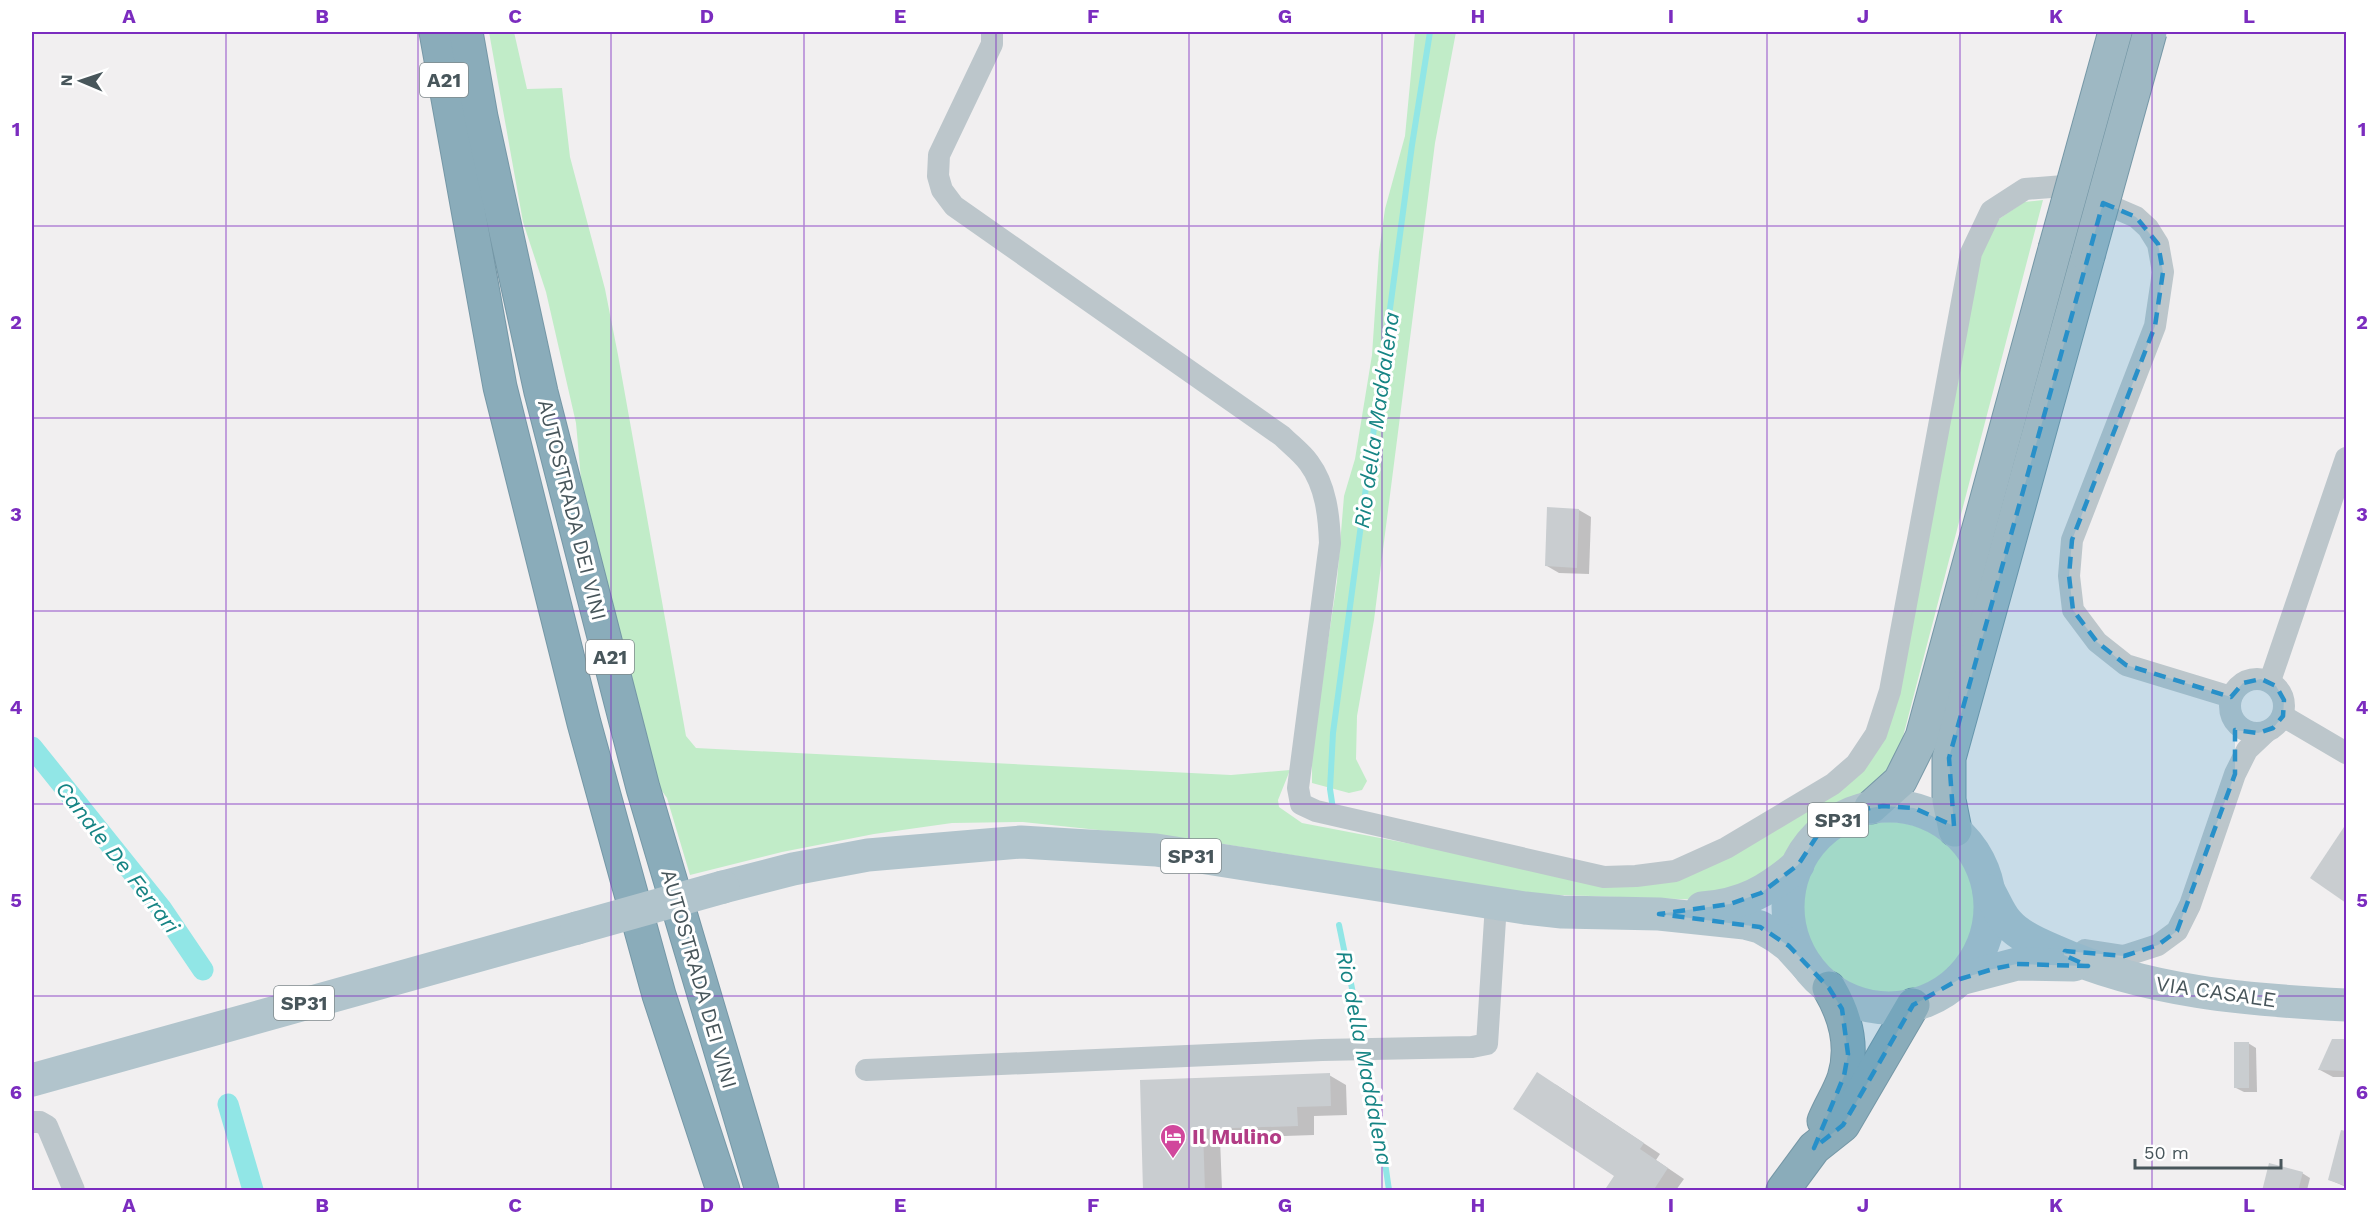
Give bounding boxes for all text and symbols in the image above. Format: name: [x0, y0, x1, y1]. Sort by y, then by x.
text: A: [122, 4, 136, 28]
text: B: [315, 4, 329, 28]
text: C: [508, 4, 522, 28]
text: D: [700, 4, 714, 28]
text: E: [894, 4, 906, 28]
text: F: [1087, 4, 1099, 28]
text: G: [1278, 4, 1292, 28]
text: H: [1471, 4, 1485, 28]
text: I: [1668, 4, 1674, 28]
text: J: [1857, 4, 1869, 28]
text: K: [2049, 4, 2063, 28]
text: L: [2243, 4, 2255, 28]
north arrow: [51, 51, 111, 111]
road number: A21: [420, 63, 468, 97]
text: N: [57, 74, 76, 87]
text: 1: [12, 117, 20, 141]
text: 1: [2358, 117, 2366, 141]
text: 2: [10, 310, 22, 334]
water label: Rio della Maddalena: [1349, 310, 1404, 530]
text: 2: [2356, 310, 2368, 334]
street label: AUTOSTRADA DEI VINI: [533, 397, 612, 623]
text: 3: [10, 502, 22, 526]
text: 3: [2356, 502, 2368, 526]
road number: A21: [586, 640, 634, 674]
text: 4: [10, 695, 23, 719]
text: 4: [2356, 695, 2369, 719]
water label: Canale De Ferrari: [51, 776, 185, 939]
road number: SP31: [1808, 803, 1868, 837]
road number: SP31: [1161, 839, 1221, 873]
street label: AUTOSTRADA DEI VINI: [656, 866, 743, 1091]
text: 5: [10, 888, 22, 912]
text: 5: [2356, 888, 2368, 912]
water label: Rio della Maddalena: [1331, 949, 1398, 1168]
street label: VIA CASALE: [2154, 971, 2278, 1012]
road number: SP31: [274, 986, 334, 1020]
text: 6: [10, 1080, 22, 1104]
text: 6: [2356, 1080, 2368, 1104]
hotel icon: Il Mulino: [1158, 1122, 1188, 1160]
place label: Il Mulino: [1192, 1124, 1282, 1149]
scale bar: [2135, 1132, 2280, 1170]
text: 50 m: [2144, 1142, 2189, 1163]
text: A: [122, 1193, 136, 1217]
text: B: [315, 1193, 329, 1217]
text: C: [508, 1193, 522, 1217]
text: D: [700, 1193, 714, 1217]
text: E: [894, 1193, 906, 1217]
text: F: [1087, 1193, 1099, 1217]
text: G: [1278, 1193, 1292, 1217]
text: H: [1471, 1193, 1485, 1217]
text: I: [1668, 1193, 1674, 1217]
text: J: [1857, 1193, 1869, 1217]
text: K: [2049, 1193, 2063, 1217]
text: L: [2243, 1193, 2255, 1217]

